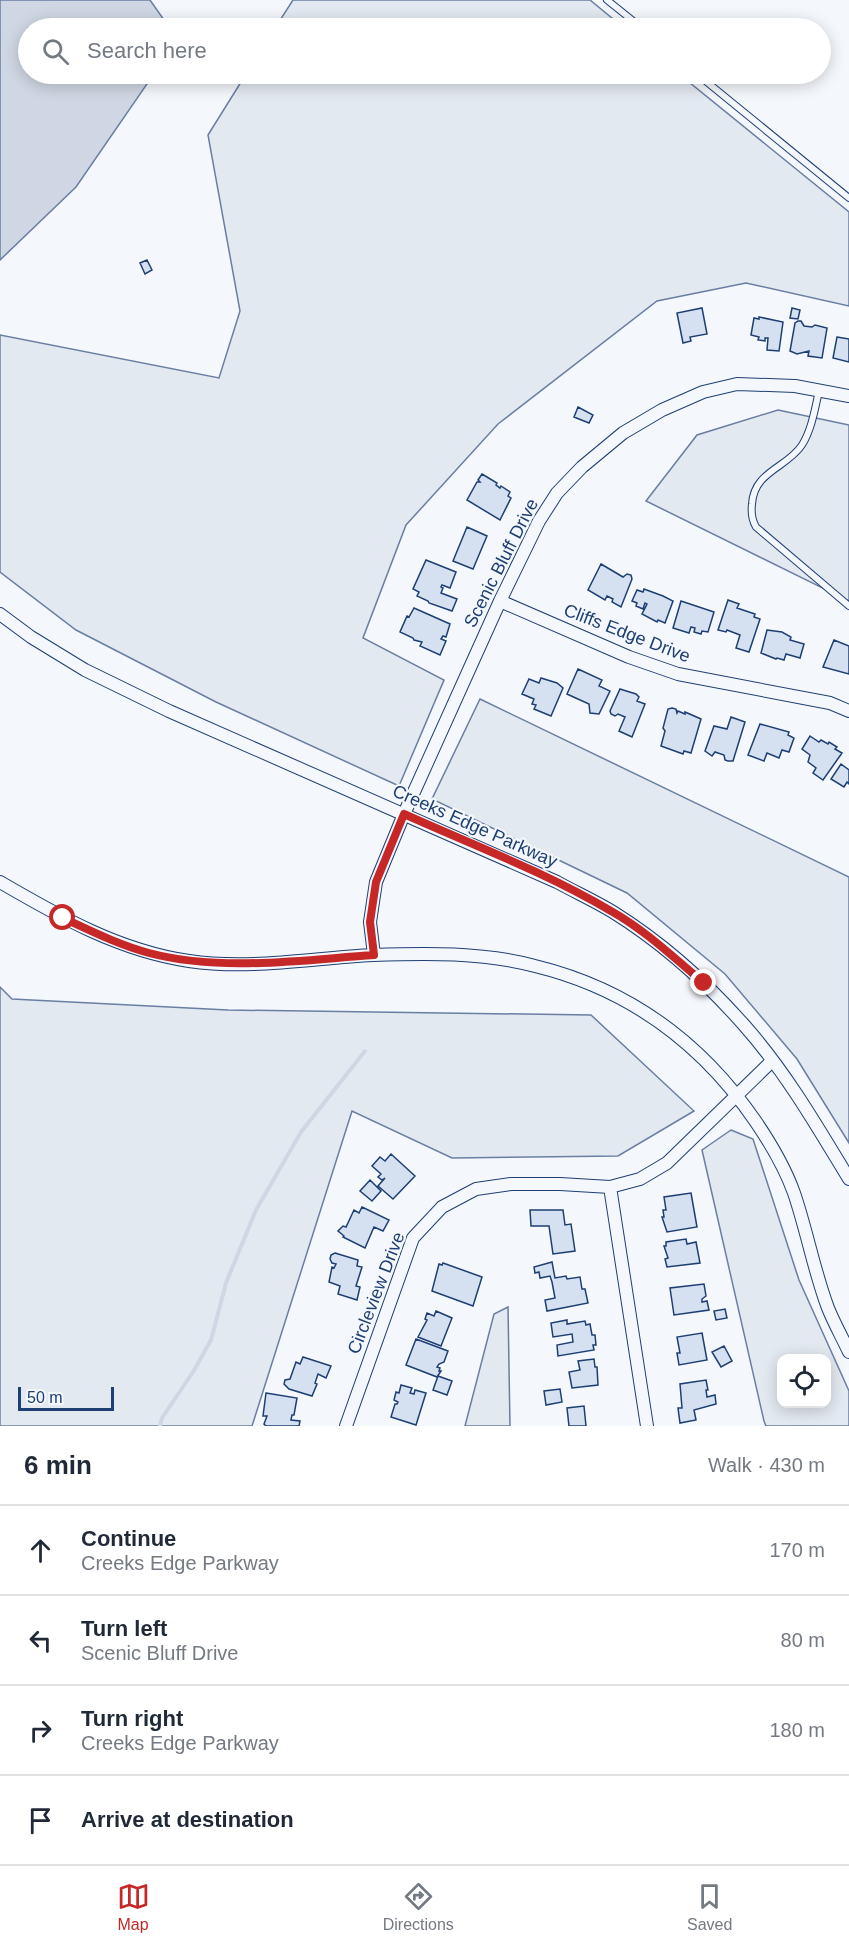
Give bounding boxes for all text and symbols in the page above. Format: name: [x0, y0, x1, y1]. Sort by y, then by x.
search box: [18, 18, 831, 84]
icon: search: [39, 35, 72, 68]
text: Search here: [87, 38, 207, 63]
street label: Scenic Bluff Drive: [460, 495, 542, 631]
street label: Cliffs Edge Drive: [561, 600, 693, 666]
street label: Creeks Edge Parkway: [390, 781, 560, 871]
route start: [49, 904, 75, 930]
route end: [690, 969, 716, 995]
street label: Circleview Drive: [344, 1229, 408, 1357]
map controls: [777, 1354, 831, 1408]
button: locate: [777, 1354, 831, 1408]
scale bar: [18, 1384, 114, 1412]
text: 50 m: [27, 1389, 63, 1406]
text: 6 min: [24, 1450, 92, 1480]
text: Walk · 430 m: [708, 1454, 825, 1476]
text: Continue: [81, 1526, 176, 1551]
icon: ahead: [24, 1534, 57, 1567]
text: 170 m: [769, 1539, 825, 1561]
text: Creeks Edge Parkway: [81, 1552, 279, 1574]
text: Turn left: [81, 1616, 167, 1641]
icon: left: [24, 1624, 57, 1657]
text: 80 m: [781, 1629, 825, 1651]
text: Scenic Bluff Drive: [81, 1642, 238, 1664]
text: Turn right: [81, 1706, 183, 1731]
icon: right: [24, 1714, 57, 1747]
text: 180 m: [769, 1719, 825, 1741]
text: Creeks Edge Parkway: [81, 1732, 279, 1754]
icon: arrive: [24, 1804, 57, 1837]
text: Arrive at destination: [81, 1807, 294, 1832]
tab: Map: [117, 1880, 150, 1934]
tab: Directions: [383, 1880, 454, 1934]
tab: Saved: [687, 1880, 732, 1934]

